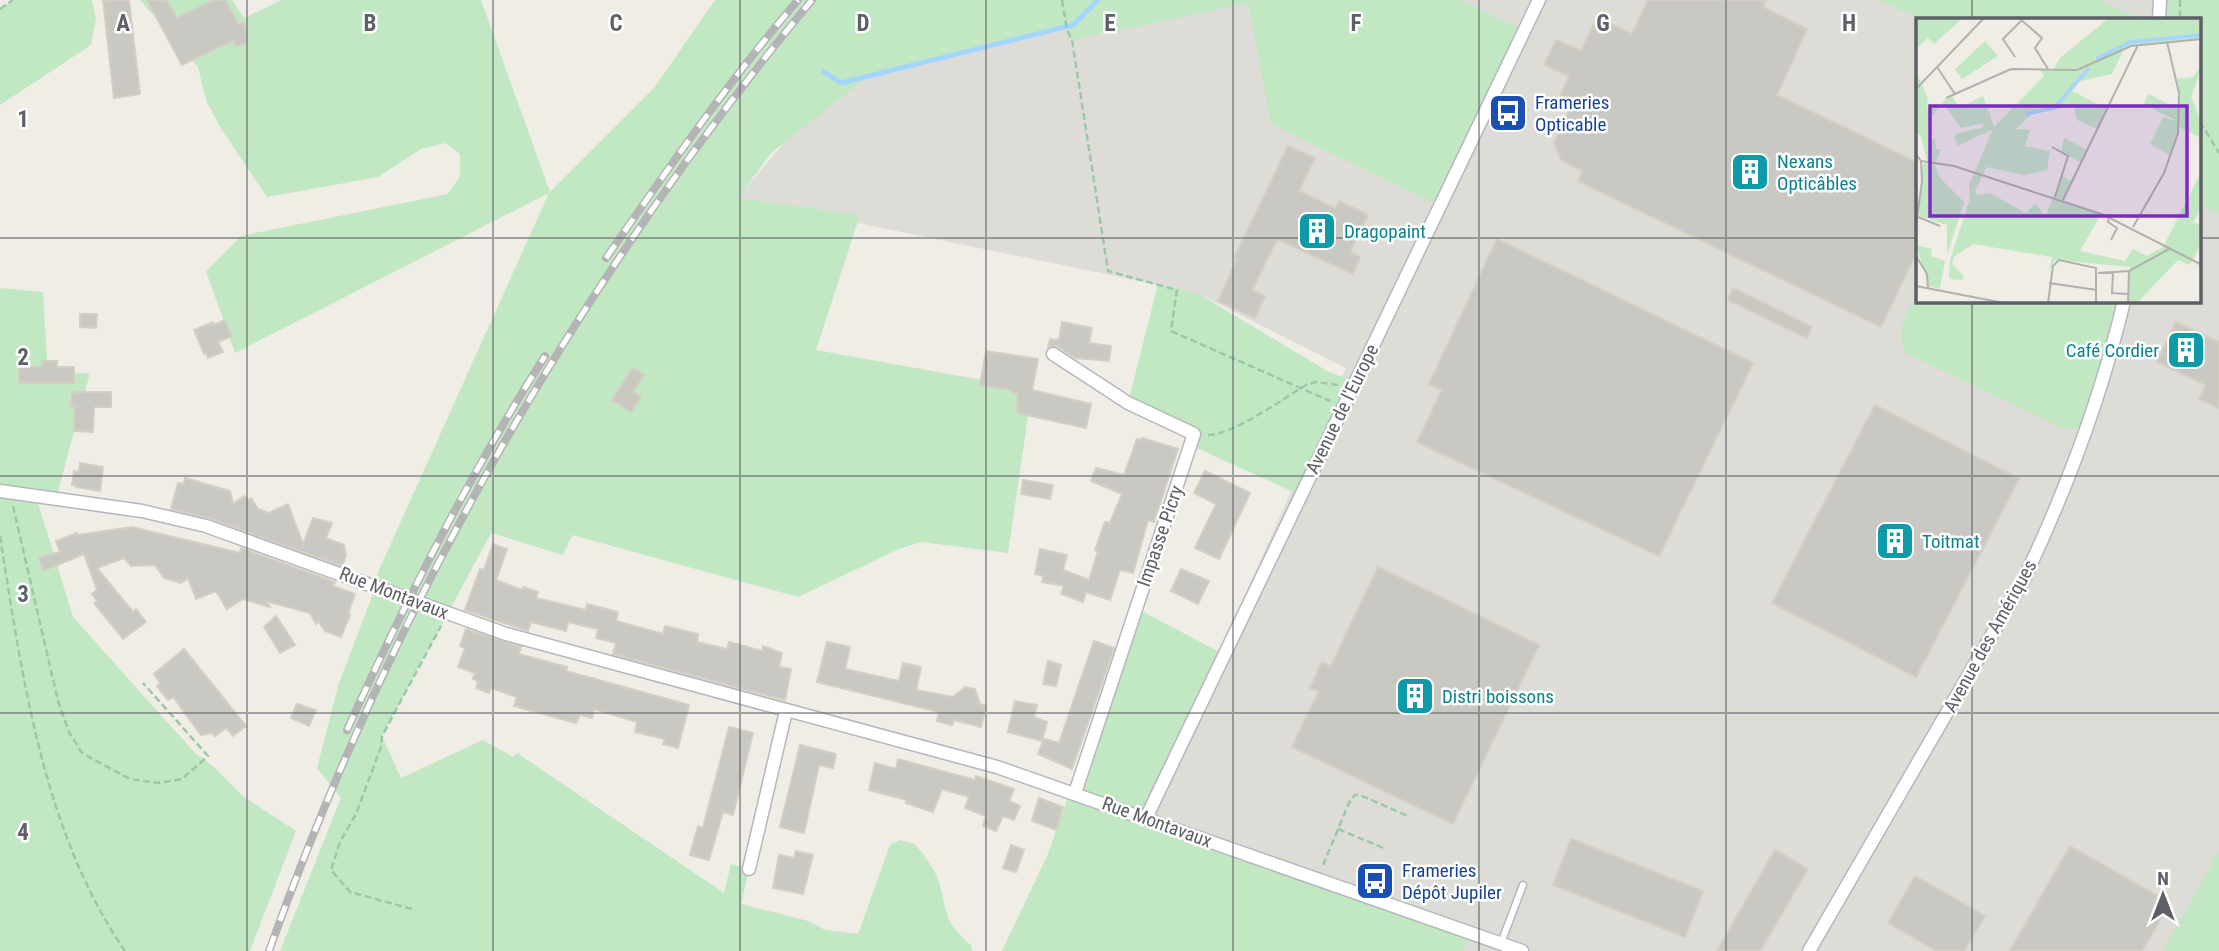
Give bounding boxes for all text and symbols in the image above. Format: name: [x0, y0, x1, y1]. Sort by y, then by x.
text: A: [116, 10, 130, 37]
text: B: [364, 10, 376, 37]
text: C: [609, 10, 623, 37]
text: D: [857, 10, 870, 37]
text: E: [1104, 10, 1116, 37]
text: F: [1351, 10, 1362, 37]
text: G: [1596, 10, 1610, 37]
text: H: [1842, 10, 1856, 37]
inset map: [1916, 18, 2202, 303]
place label: Frameries Opticable: [1535, 91, 1609, 136]
bus stop icon: Frameries Opticable: [1487, 92, 1529, 134]
text: 1: [17, 106, 29, 133]
place label: Nexans Opticâbles: [1777, 150, 1857, 195]
building icon: Nexans Opticâbles: [1729, 151, 1771, 193]
building icon: Dragopaint: [1296, 210, 1338, 252]
place label: Dragopaint: [1344, 220, 1426, 243]
building icon: Café Cordier: [2165, 329, 2207, 371]
place label: Café Cordier: [2066, 339, 2159, 362]
street label: Avenue de l'Europe: [1301, 340, 1383, 478]
text: 2: [17, 344, 29, 371]
street label: Impasse Picry: [1132, 482, 1188, 590]
building icon: Toitmat: [1874, 520, 1916, 562]
place label: Toitmat: [1922, 530, 1980, 553]
street label: Avenue des Amériques: [1938, 556, 2042, 716]
street label: Rue Montavaux: [336, 562, 452, 624]
text: 3: [17, 581, 29, 608]
building icon: Distri boissons: [1394, 675, 1436, 717]
place label: Distri boissons: [1442, 685, 1554, 708]
street label: Rue Montavaux: [1099, 792, 1215, 852]
text: 4: [17, 819, 29, 846]
place label: Frameries Dépôt Jupiler: [1402, 859, 1502, 904]
bus stop icon: Frameries Dépôt Jupiler: [1354, 860, 1396, 902]
north arrow: [2128, 860, 2198, 930]
text: N: [2157, 867, 2169, 890]

